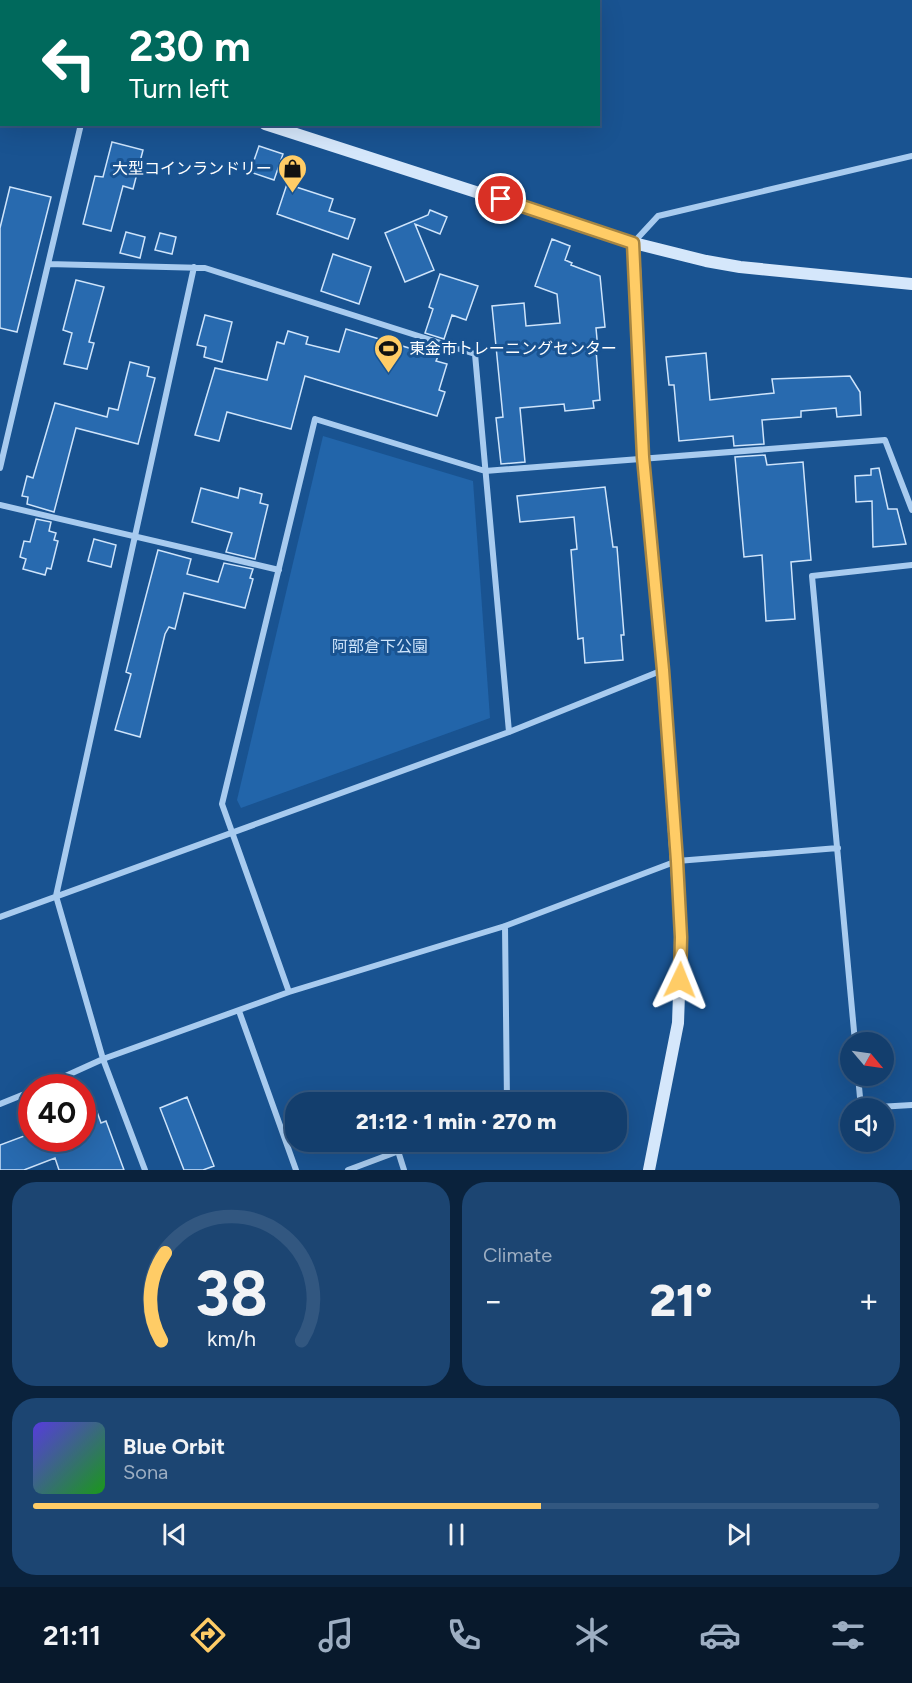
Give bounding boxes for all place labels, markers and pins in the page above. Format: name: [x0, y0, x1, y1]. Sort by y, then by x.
shop icon: 大型コインランドリー: [277, 152, 309, 194]
place label: 大型コインランドリー: [112, 159, 272, 178]
pin: [475, 173, 526, 224]
sports icon: 東金市トレーニングセンター: [372, 332, 404, 374]
place label: 東金市トレーニングセンター: [409, 339, 617, 358]

